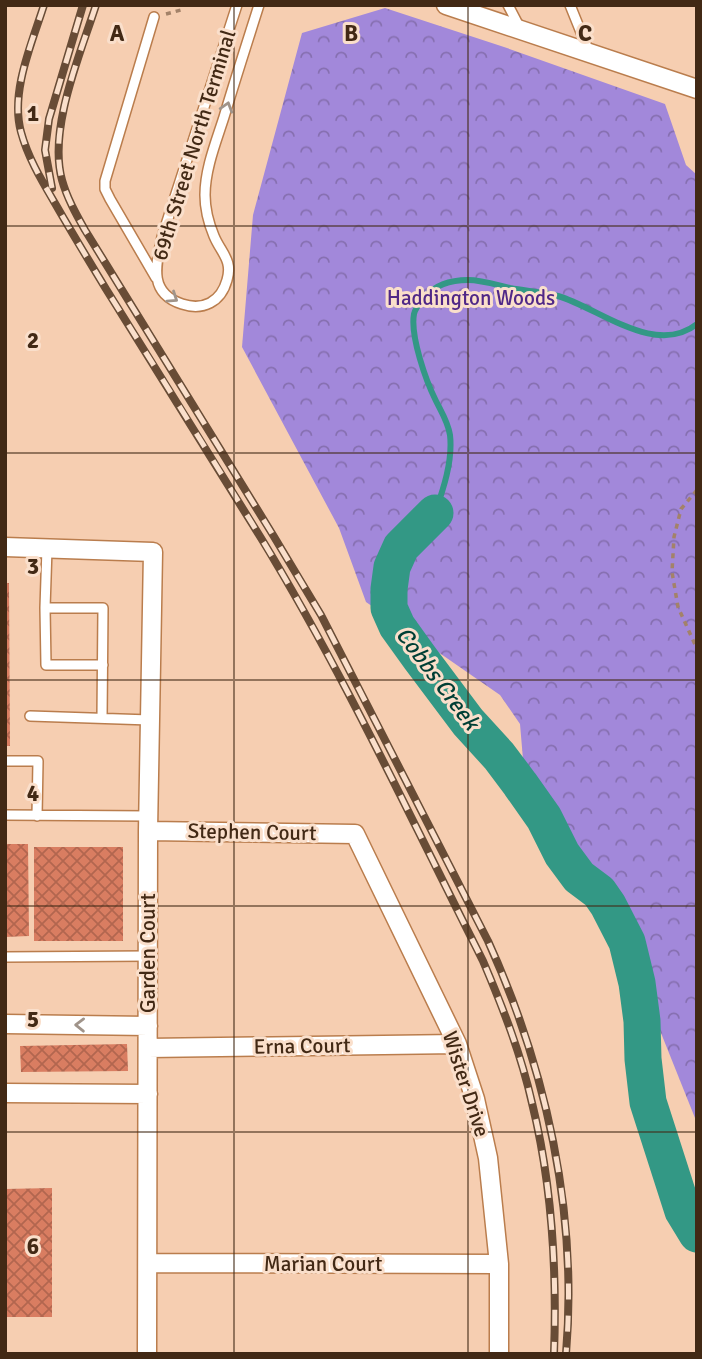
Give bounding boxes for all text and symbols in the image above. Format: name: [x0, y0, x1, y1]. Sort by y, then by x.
text: A: [110, 19, 125, 48]
text: B: [344, 19, 358, 48]
text: C: [578, 19, 592, 48]
street label: 69th Street North Terminal: [147, 27, 241, 263]
text: 1: [27, 99, 39, 128]
one-way arrow: [219, 101, 233, 113]
park label: Haddington Woods: [387, 285, 555, 311]
one-way arrow: [165, 289, 178, 302]
text: 2: [27, 326, 39, 355]
text: 3: [27, 552, 39, 581]
water label: Cobbs Creek: [389, 621, 487, 738]
text: 4: [27, 779, 39, 808]
street label: Stephen Court: [187, 818, 317, 846]
street label: Garden Court: [135, 893, 161, 1013]
text: 5: [27, 1005, 39, 1034]
one-way arrow: [74, 1018, 85, 1033]
street label: Wister Drive: [437, 1028, 495, 1140]
street label: Erna Court: [253, 1032, 351, 1060]
text: 6: [27, 1232, 39, 1261]
street label: Marian Court: [264, 1251, 382, 1277]

